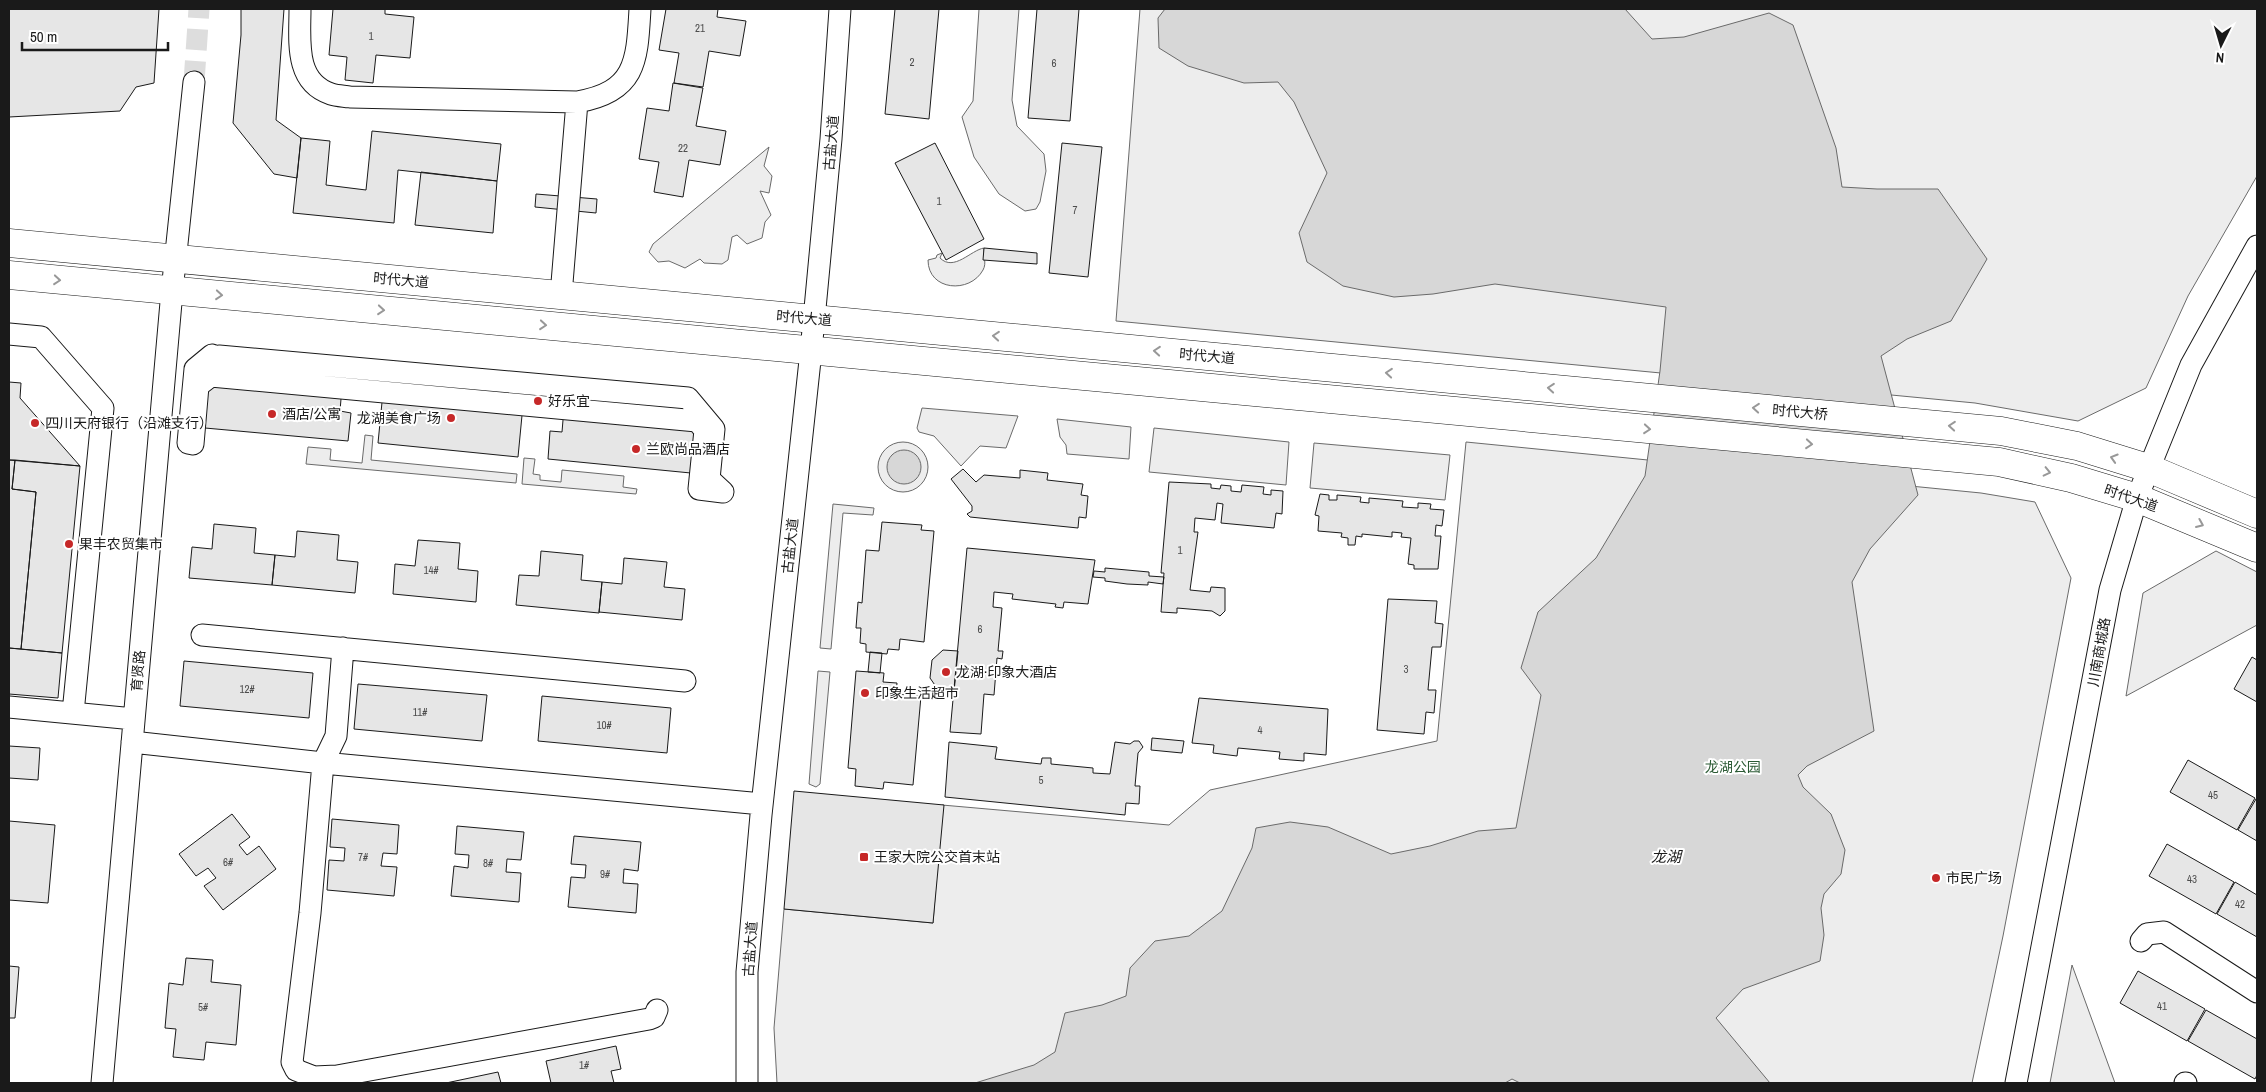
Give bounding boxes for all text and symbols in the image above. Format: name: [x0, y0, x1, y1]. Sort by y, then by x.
scale bar: [22, 20, 169, 52]
north arrow: [2196, 20, 2246, 70]
house number: 21: [695, 21, 705, 35]
text: 50 m: [30, 26, 57, 47]
house number: 1: [368, 29, 374, 43]
text: N: [2215, 49, 2225, 67]
house number: 2: [909, 55, 915, 69]
house number: 6: [1051, 56, 1057, 70]
street label: 古盐大道: [820, 114, 842, 172]
house number: 22: [678, 141, 688, 155]
house number: 1: [936, 194, 942, 208]
house number: 7: [1072, 203, 1078, 217]
street label: 时代大道: [372, 269, 430, 291]
one-way arrow: [54, 274, 62, 285]
one-way arrow: [215, 289, 223, 300]
one-way arrow: [377, 305, 385, 316]
street label: 时代大道: [775, 307, 833, 329]
one-way arrow: [539, 320, 547, 331]
one-way arrow: [991, 331, 999, 342]
street label: 时代大道: [1178, 345, 1236, 367]
one-way arrow: [1153, 346, 1161, 357]
one-way arrow: [1385, 368, 1393, 379]
one-way arrow: [1546, 383, 1554, 394]
place label: 好乐宜: [548, 392, 590, 410]
marker: 好乐宜: [532, 395, 544, 407]
street label: 时代大桥: [1771, 401, 1829, 423]
one-way arrow: [1751, 402, 1759, 413]
place label: 酒店/公寓: [282, 405, 341, 423]
marker: 酒店/公寓: [266, 408, 278, 420]
place label: 龙湖美食广场: [357, 409, 441, 427]
marker: 龙湖美食广场: [445, 412, 457, 424]
place label: 四川天府银行（沿滩支行）: [45, 414, 213, 432]
marker: 四川天府银行（沿滩支行）: [29, 417, 41, 429]
one-way arrow: [1948, 421, 1956, 432]
one-way arrow: [1643, 423, 1651, 434]
one-way arrow: [1805, 438, 1813, 449]
place label: 兰欧尚品酒店: [646, 440, 730, 458]
marker: 兰欧尚品酒店: [630, 443, 642, 455]
one-way arrow: [2111, 453, 2119, 463]
one-way arrow: [2042, 467, 2051, 477]
street label: 时代大道: [2102, 480, 2160, 516]
street label: 古盐大道: [778, 517, 802, 575]
one-way arrow: [2195, 518, 2204, 529]
place label: 果丰农贸集市: [79, 535, 163, 553]
marker: 果丰农贸集市: [63, 538, 75, 550]
house number: 1: [1177, 543, 1183, 557]
house number: 14#: [423, 563, 439, 577]
street label: 川南商城路: [2084, 616, 2114, 688]
house number: 6: [977, 622, 983, 636]
street label: 育贤路: [127, 649, 149, 693]
house number: 3: [1403, 662, 1409, 676]
place label: 龙湖·印象大酒店: [956, 663, 1057, 681]
marker: 龙湖·印象大酒店: [940, 666, 952, 678]
house number: 12#: [239, 682, 255, 696]
place label: 印象生活超市: [875, 684, 959, 702]
marker: 印象生活超市: [859, 687, 871, 699]
house number: 11#: [413, 705, 427, 719]
house number: 10#: [596, 718, 612, 732]
house number: 4: [1257, 723, 1263, 737]
park label: 龙湖公园: [1705, 758, 1761, 776]
house number: 5: [1038, 773, 1044, 787]
house number: 45: [2208, 788, 2218, 802]
water label: 龙湖: [1651, 846, 1683, 867]
place label: 王家大院公交首末站: [874, 848, 1000, 866]
house number: 7#: [358, 850, 368, 864]
marker: 王家大院公交首末站: [858, 851, 870, 863]
house number: 6#: [223, 855, 233, 869]
house number: 8#: [483, 856, 493, 870]
house number: 9#: [600, 867, 610, 881]
place label: 市民广场: [1946, 869, 2002, 887]
marker: 市民广场: [1930, 872, 1942, 884]
house number: 43: [2187, 872, 2197, 886]
house number: 42: [2235, 897, 2245, 911]
street label: 古盐大道: [739, 920, 761, 978]
house number: 41: [2157, 999, 2167, 1013]
house number: 5#: [198, 1000, 208, 1014]
house number: 1#: [579, 1058, 589, 1072]

